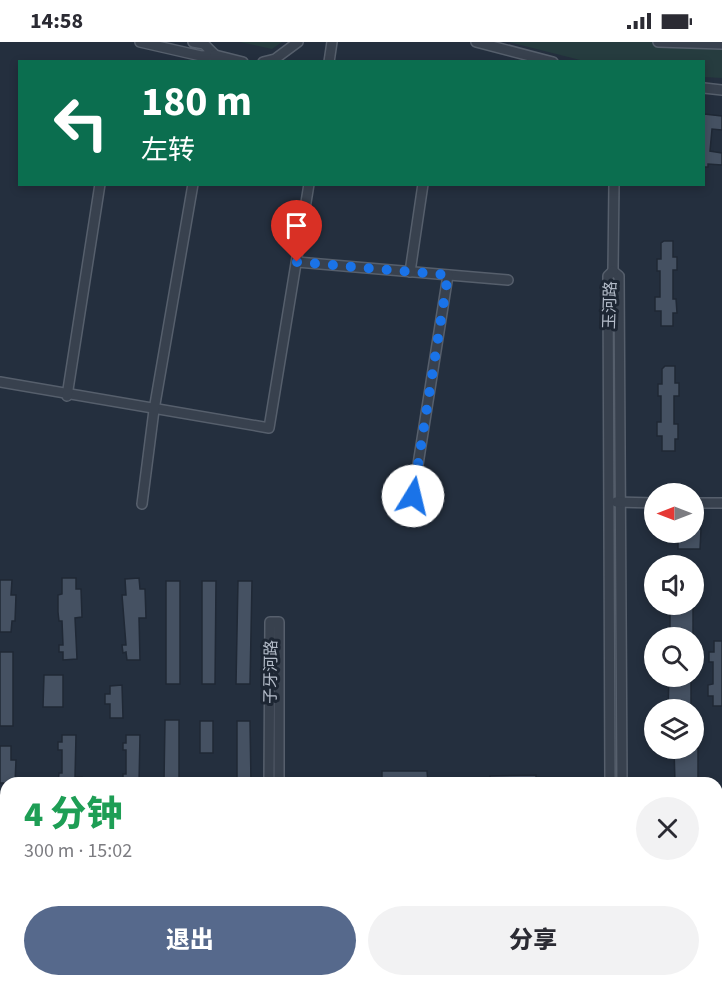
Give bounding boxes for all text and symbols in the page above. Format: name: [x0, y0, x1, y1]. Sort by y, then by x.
text: 14:58: [30, 5, 83, 37]
text: 180 m: [141, 72, 252, 132]
icon: left: [42, 84, 120, 162]
text: 左转: [141, 131, 195, 170]
pin: [271, 200, 322, 262]
icon: arrive: [280, 209, 313, 242]
street label: 玉河路: [598, 281, 622, 329]
position arrow: [381, 464, 445, 528]
north arrow: [644, 483, 704, 543]
map controls: [644, 483, 704, 759]
button: sound: [644, 555, 704, 615]
button: search: [644, 627, 704, 687]
street label: 子牙河路: [259, 640, 283, 704]
button: layers: [644, 699, 704, 759]
text: 4 分钟: [24, 789, 122, 840]
button: close: [636, 797, 699, 860]
text: 300 m · 15:02: [24, 837, 132, 865]
button: 退出: [24, 906, 356, 975]
button: 分享: [368, 906, 699, 975]

